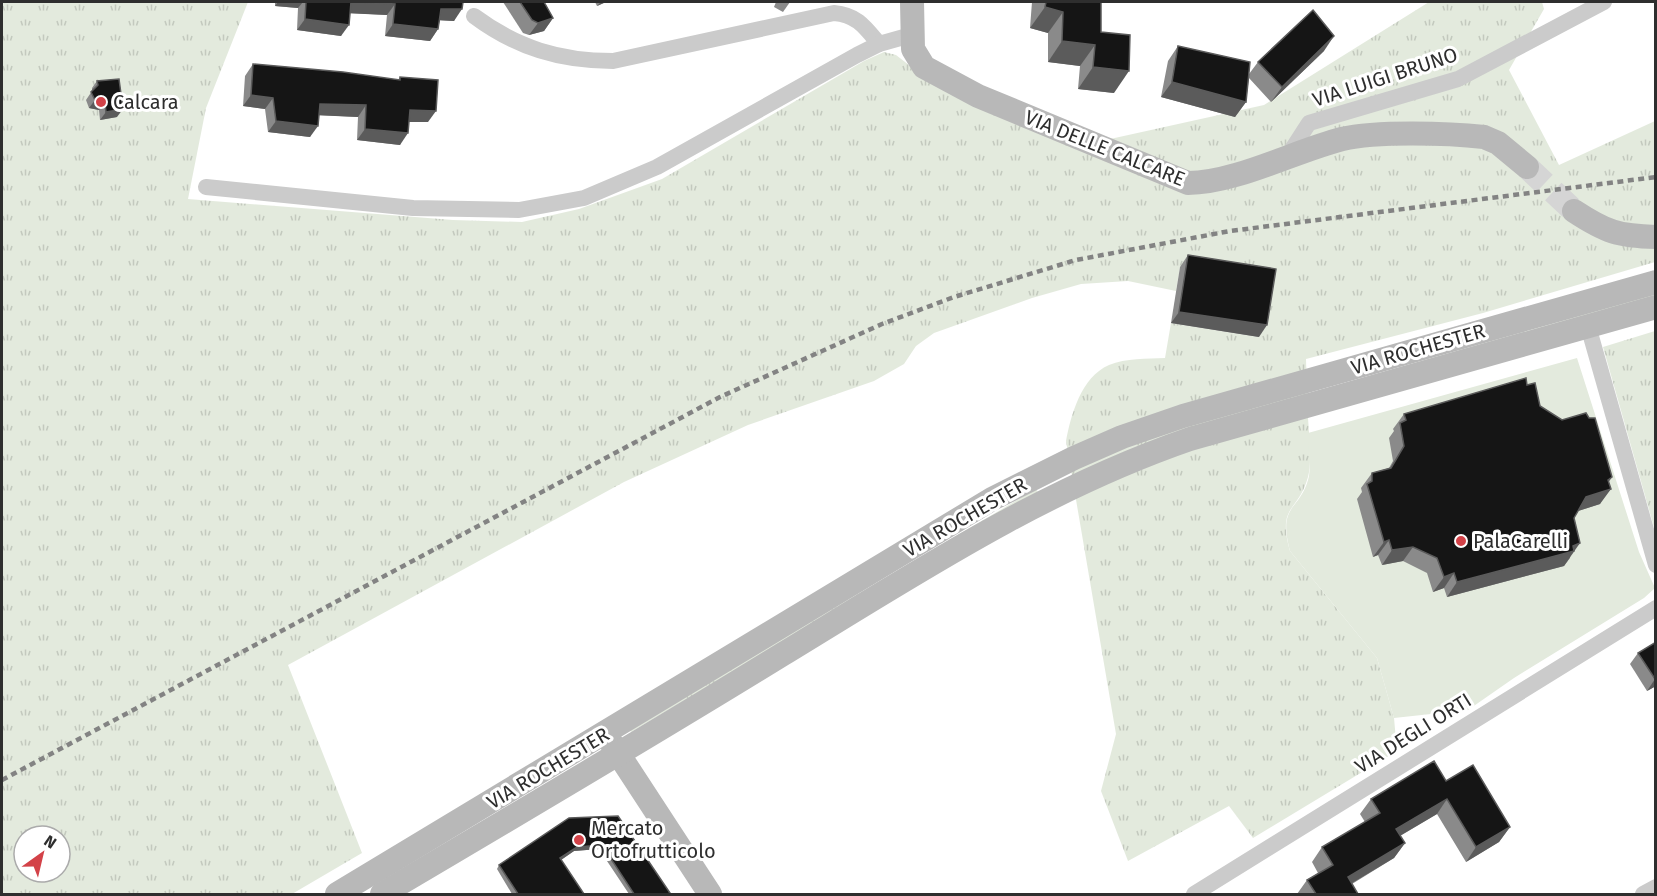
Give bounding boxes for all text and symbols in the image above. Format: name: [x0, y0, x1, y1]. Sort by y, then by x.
street label: VIA LUIGI BRUNO: [1309, 42, 1461, 112]
place label: Calcara: [113, 90, 179, 114]
marker: Calcara: [94, 95, 108, 109]
street label: VIA DELLE CALCARE: [1021, 105, 1189, 191]
street label: VIA ROCHESTER: [1348, 318, 1488, 380]
street label: VIA ROCHESTER: [899, 472, 1031, 562]
place label: PalaCarelli: [1473, 529, 1568, 553]
marker: PalaCarelli: [1454, 534, 1468, 548]
street label: VIA DEGLI ORTI: [1350, 688, 1476, 778]
street label: VIA ROCHESTER: [482, 722, 614, 814]
place label: Mercato Ortofrutticolo: [591, 816, 716, 863]
north arrow: [12, 824, 72, 884]
text: N: [40, 831, 60, 853]
marker: Mercato Ortofrutticolo: [572, 833, 586, 847]

